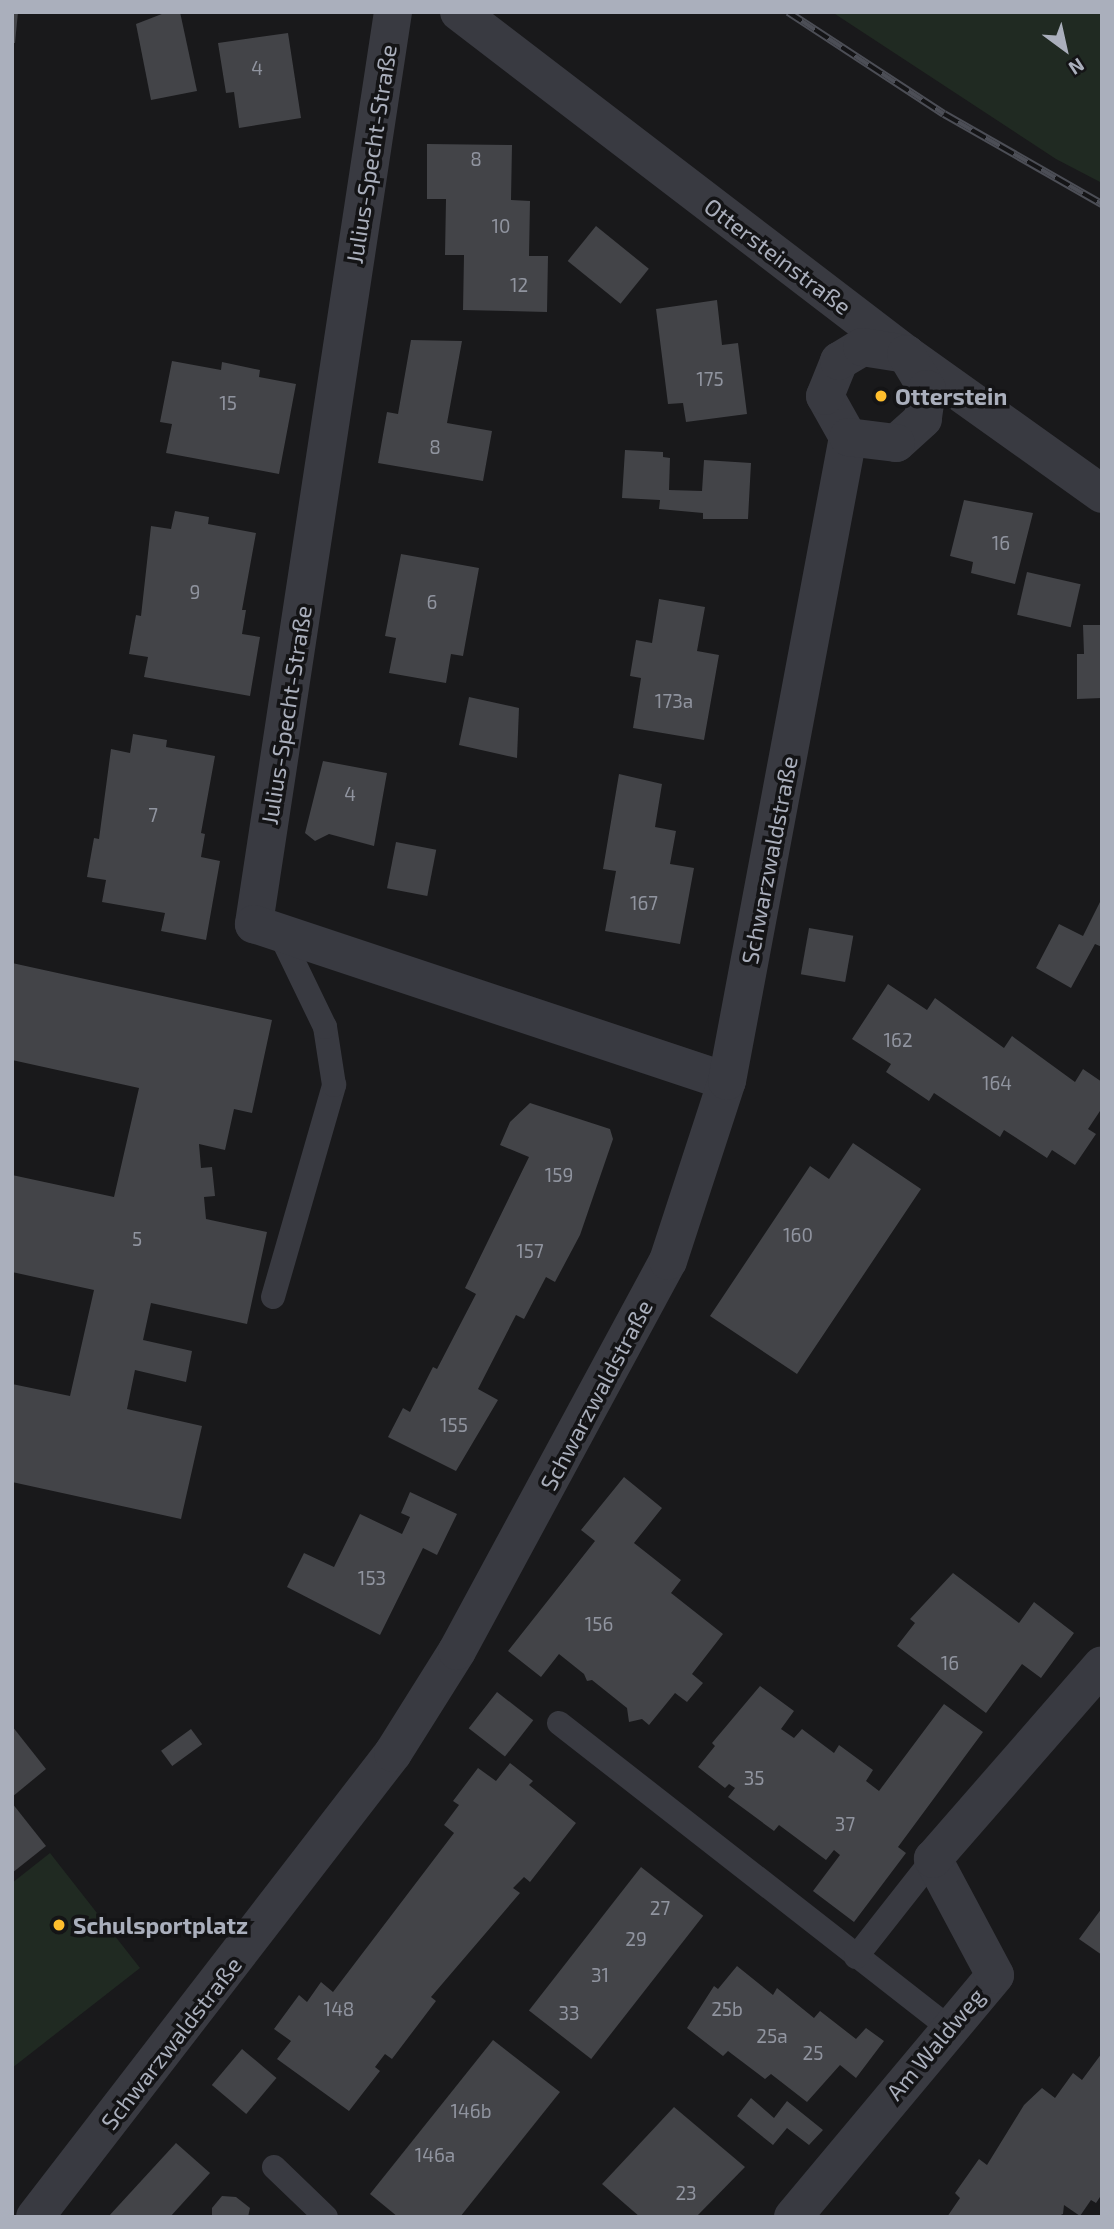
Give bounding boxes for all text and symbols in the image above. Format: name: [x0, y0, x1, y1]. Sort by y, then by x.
north arrow: [1030, 14, 1100, 84]
street label: Julius-Specht-Straße: [340, 42, 402, 266]
text: N: [1065, 54, 1089, 80]
house number: 4: [251, 57, 263, 79]
house number: 8: [470, 148, 482, 170]
street label: Ottersteinstraße: [699, 192, 857, 320]
house number: 10: [491, 215, 511, 237]
house number: 12: [510, 274, 528, 296]
house number: 175: [696, 368, 724, 390]
place label: Otterstein: [895, 382, 1007, 410]
marker: Otterstein: [873, 388, 889, 404]
house number: 15: [219, 392, 237, 414]
house number: 8: [429, 436, 441, 458]
house number: 16: [992, 532, 1010, 554]
house number: 9: [190, 581, 200, 603]
house number: 6: [427, 591, 437, 613]
street label: Julius-Specht-Straße: [255, 603, 317, 827]
house number: 173a: [655, 690, 693, 712]
street label: Schwarzwaldstraße: [735, 753, 803, 967]
house number: 4: [344, 783, 356, 805]
house number: 7: [148, 804, 158, 826]
house number: 167: [630, 892, 658, 914]
house number: 162: [883, 1029, 913, 1051]
house number: 164: [982, 1072, 1012, 1094]
house number: 159: [545, 1164, 573, 1186]
house number: 160: [783, 1224, 813, 1246]
house number: 5: [132, 1228, 142, 1250]
house number: 157: [516, 1240, 544, 1262]
street label: Schwarzwaldstraße: [534, 1295, 658, 1495]
house number: 155: [440, 1414, 468, 1436]
house number: 153: [358, 1567, 386, 1589]
house number: 156: [585, 1613, 613, 1635]
house number: 16: [941, 1652, 959, 1674]
house number: 35: [744, 1767, 764, 1789]
house number: 37: [835, 1813, 855, 1835]
house number: 27: [650, 1897, 670, 1919]
place label: Schulsportplatz: [73, 1911, 248, 1939]
marker: Schulsportplatz: [51, 1917, 67, 1933]
house number: 29: [625, 1928, 647, 1950]
street label: Schwarzwaldstraße: [95, 1951, 247, 2135]
house number: 31: [591, 1964, 609, 1986]
street label: Am Waldweg: [880, 1982, 990, 2106]
house number: 148: [324, 1998, 354, 2020]
house number: 25b: [711, 1998, 743, 2020]
house number: 33: [558, 2002, 580, 2024]
house number: 25a: [756, 2025, 788, 2047]
house number: 25: [803, 2042, 823, 2064]
house number: 146b: [451, 2100, 491, 2122]
house number: 146a: [415, 2144, 455, 2166]
house number: 23: [675, 2182, 697, 2204]

